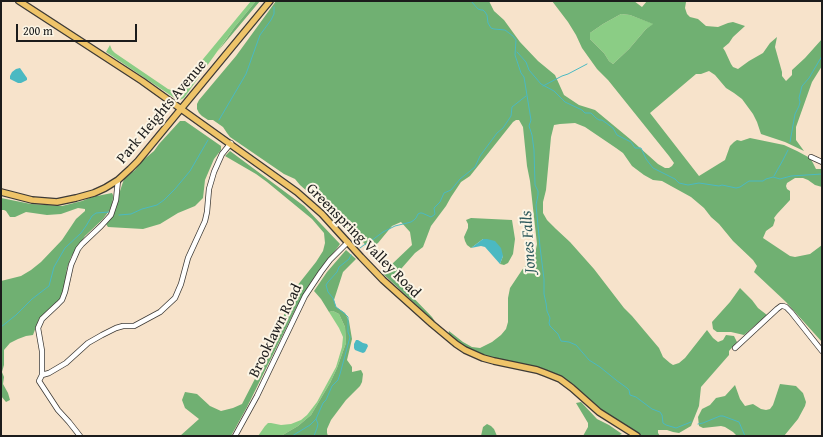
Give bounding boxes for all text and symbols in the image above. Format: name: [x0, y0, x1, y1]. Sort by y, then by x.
scale bar: [18, 16, 139, 42]
text: 200 m: [23, 22, 53, 39]
street label: Park Heights Avenue: [113, 56, 211, 168]
street label: Greenspring Valley Road: [302, 180, 424, 302]
water label: Jones Falls: [517, 210, 541, 274]
street label: Brooklawn Road: [246, 281, 306, 381]

